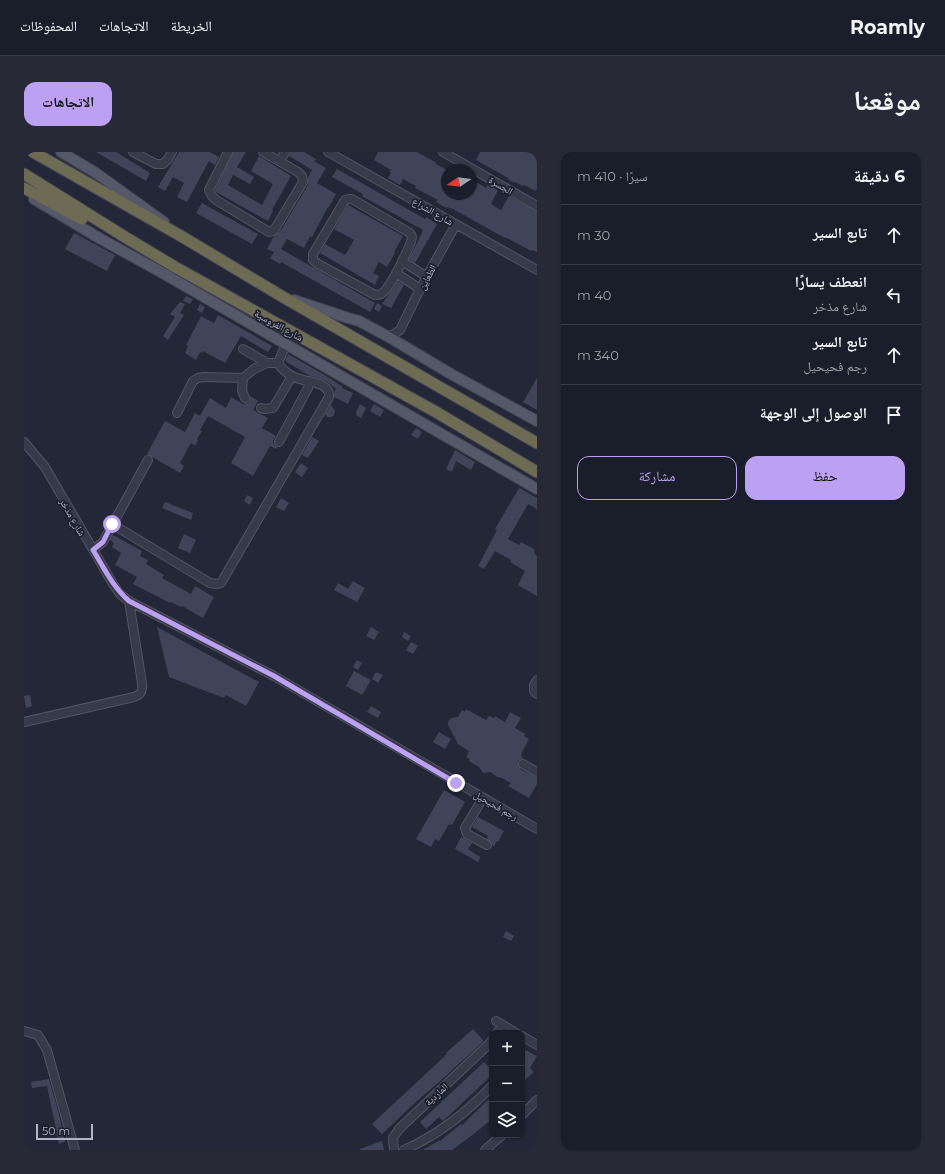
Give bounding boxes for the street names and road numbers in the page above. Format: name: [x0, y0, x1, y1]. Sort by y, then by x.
street label: الجسرة: [486, 173, 515, 198]
street label: شارع الشراع: [410, 194, 456, 229]
street label: الظعاين: [415, 262, 439, 292]
street label: شارع الفروسية: [252, 307, 306, 344]
street label: شارع مذخر: [56, 495, 89, 539]
street label: رجم فحيحيل: [471, 788, 520, 824]
street label: الماردية: [422, 1080, 451, 1108]

